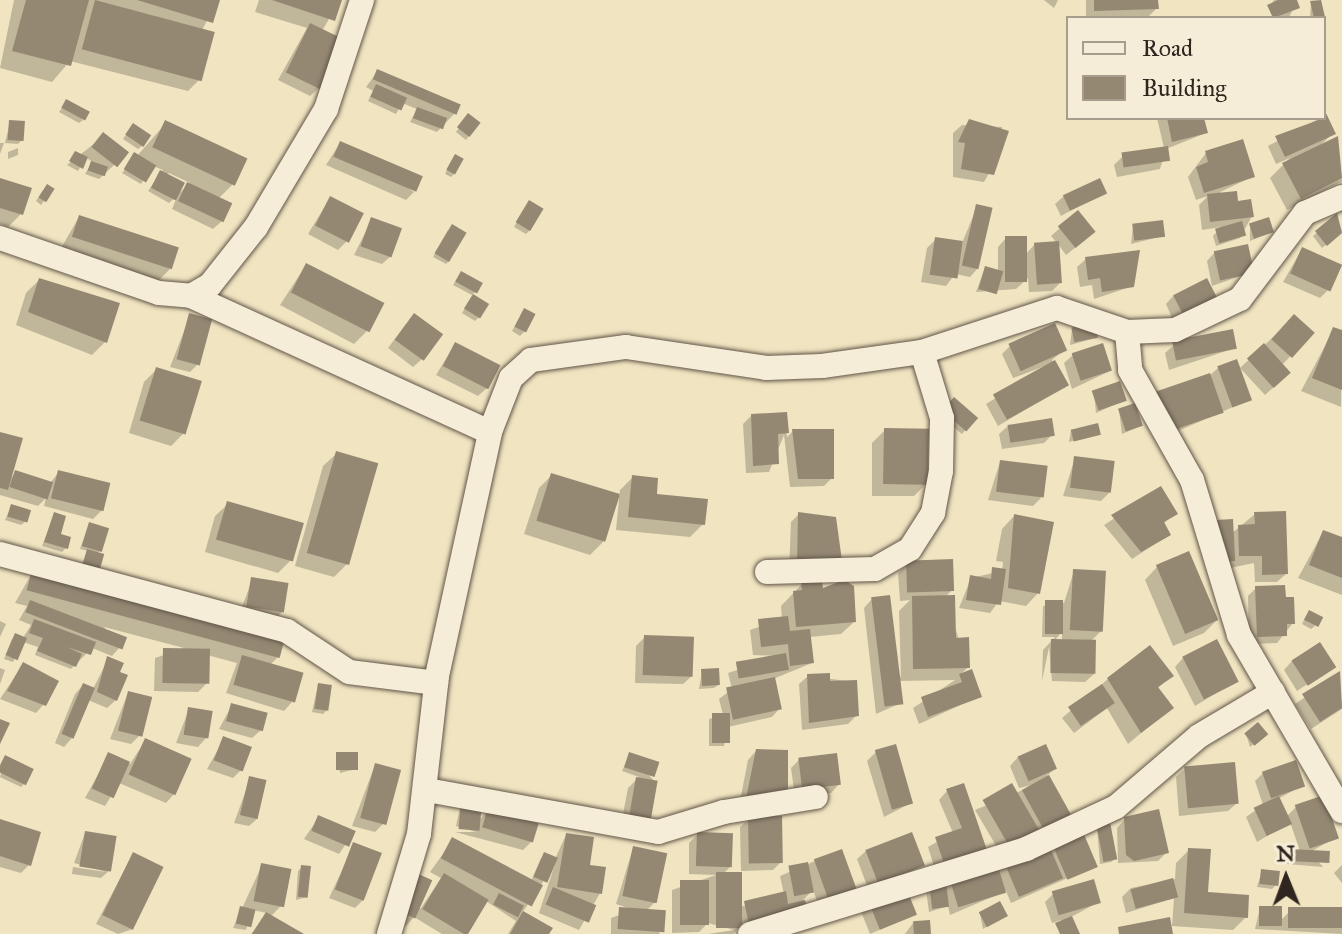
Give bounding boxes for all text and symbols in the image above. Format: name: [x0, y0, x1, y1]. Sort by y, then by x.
legend: [1066, 16, 1326, 120]
text: Road: [1142, 33, 1193, 63]
text: Building: [1142, 73, 1227, 103]
north arrow: [1246, 838, 1326, 918]
text: N: [1276, 840, 1295, 867]

